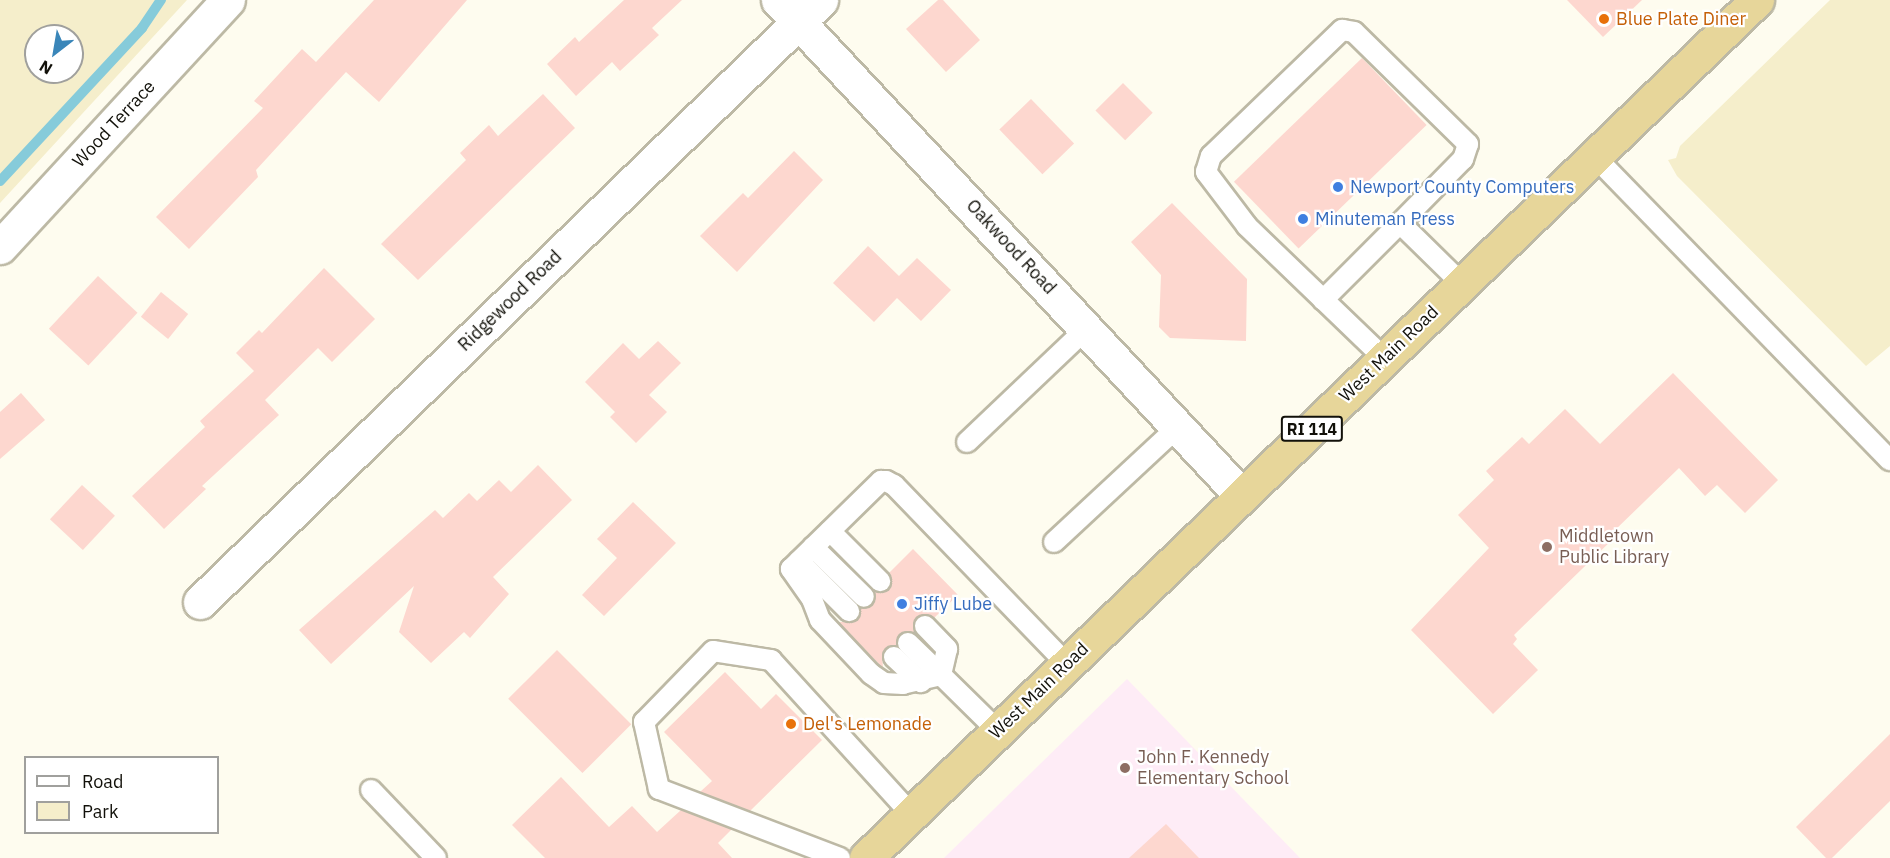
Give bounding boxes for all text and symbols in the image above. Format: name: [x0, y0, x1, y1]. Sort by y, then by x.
place label: Blue Plate Diner: [1616, 8, 1746, 30]
marker: Blue Plate Diner: [1597, 12, 1611, 26]
north arrow: [24, 24, 84, 84]
text: N: [36, 56, 56, 79]
street label: Wood Terrace: [68, 76, 160, 172]
place label: Newport County Computers: [1350, 176, 1574, 198]
marker: Newport County Computers: [1331, 180, 1345, 194]
street label: Oakwood Road: [962, 195, 1060, 299]
place label: Minuteman Press: [1315, 208, 1455, 230]
marker: Minuteman Press: [1296, 212, 1310, 226]
street label: Ridgewood Road: [454, 246, 566, 356]
street label: West Main Road: [1335, 301, 1443, 407]
road number: RI 114: [1280, 416, 1344, 442]
place label: Middletown Public Library: [1559, 526, 1669, 568]
marker: Middletown Public Library: [1540, 540, 1554, 554]
place label: Jiffy Lube: [914, 593, 992, 615]
marker: Jiffy Lube: [895, 597, 909, 611]
street label: West Main Road: [985, 638, 1093, 744]
place label: Del's Lemonade: [803, 713, 932, 735]
marker: Del's Lemonade: [784, 717, 798, 731]
place label: John F. Kennedy Elementary School: [1137, 747, 1289, 789]
legend: [24, 756, 219, 834]
marker: John F. Kennedy Elementary School: [1118, 761, 1132, 775]
text: Road: [82, 770, 123, 793]
text: Park: [82, 800, 118, 823]

